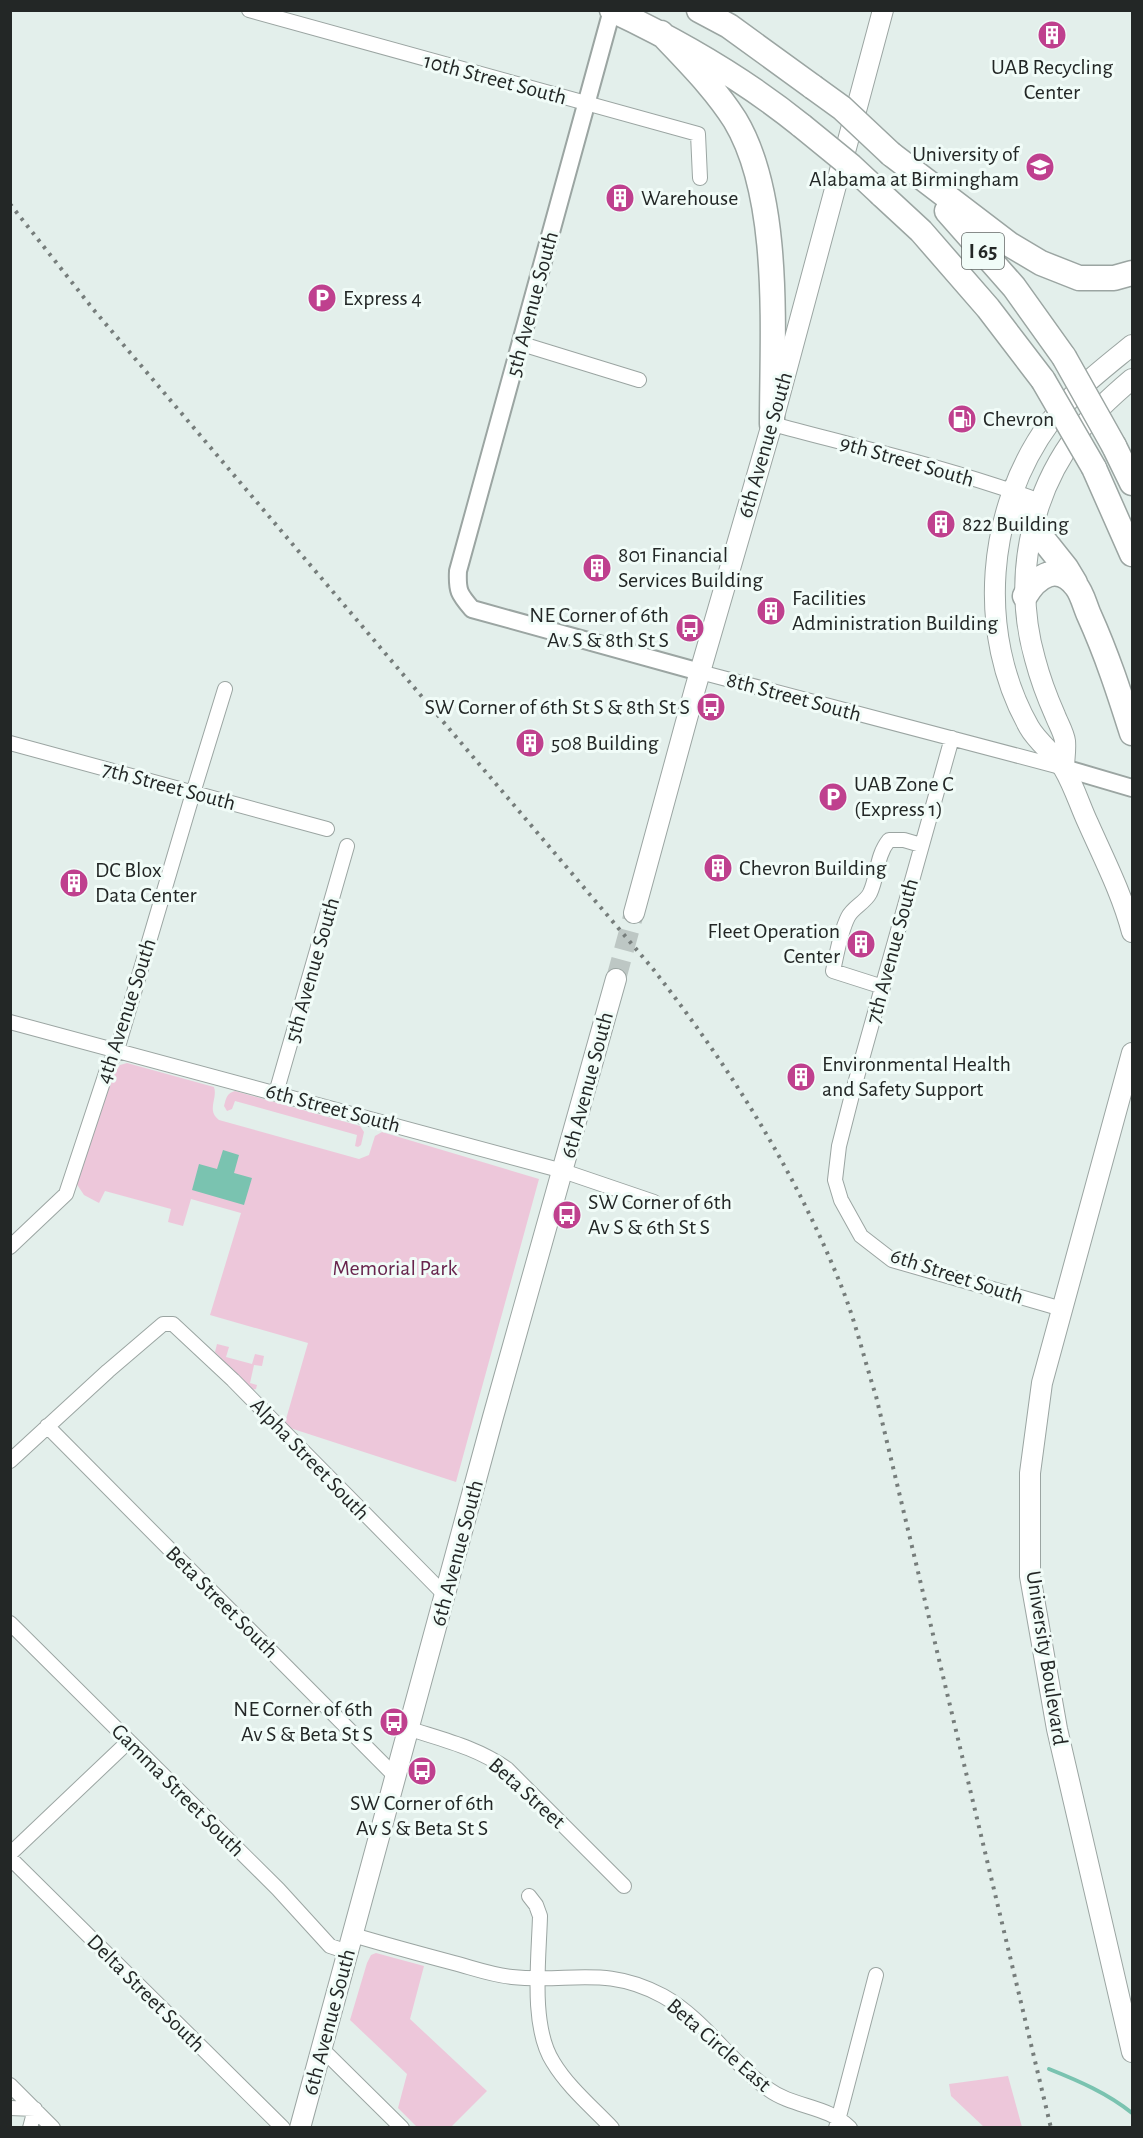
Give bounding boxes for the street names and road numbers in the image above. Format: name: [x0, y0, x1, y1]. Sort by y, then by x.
street label: 10th Street South: [421, 49, 569, 109]
street label: 5th Avenue South: [502, 229, 562, 379]
road number: I 65: [962, 233, 1004, 269]
street label: 6th Avenue South: [734, 370, 796, 520]
street label: 9th Street South: [838, 431, 976, 491]
street label: 8th Street South: [724, 668, 864, 726]
street label: 7th Street South: [100, 758, 238, 814]
street label: 7th Avenue South: [862, 876, 922, 1026]
street label: 5th Avenue South: [281, 895, 343, 1045]
street label: 4th Avenue South: [92, 936, 160, 1086]
street label: 6th Avenue South: [557, 1009, 617, 1161]
street label: 6th Street South: [263, 1079, 403, 1137]
street label: 6th Street South: [888, 1244, 1026, 1308]
street label: Alpha Street South: [246, 1394, 374, 1524]
street label: 6th Avenue South: [427, 1477, 487, 1629]
street label: Beta Street South: [162, 1542, 282, 1662]
street label: University Boulevard: [1022, 1569, 1072, 1747]
street label: Gamma Street South: [107, 1719, 249, 1861]
street label: Beta Street: [485, 1753, 569, 1833]
street label: Delta Street South: [83, 1930, 209, 2056]
street label: 6th Avenue South: [299, 1946, 359, 2098]
street label: Beta Circle East: [663, 1994, 775, 2096]

